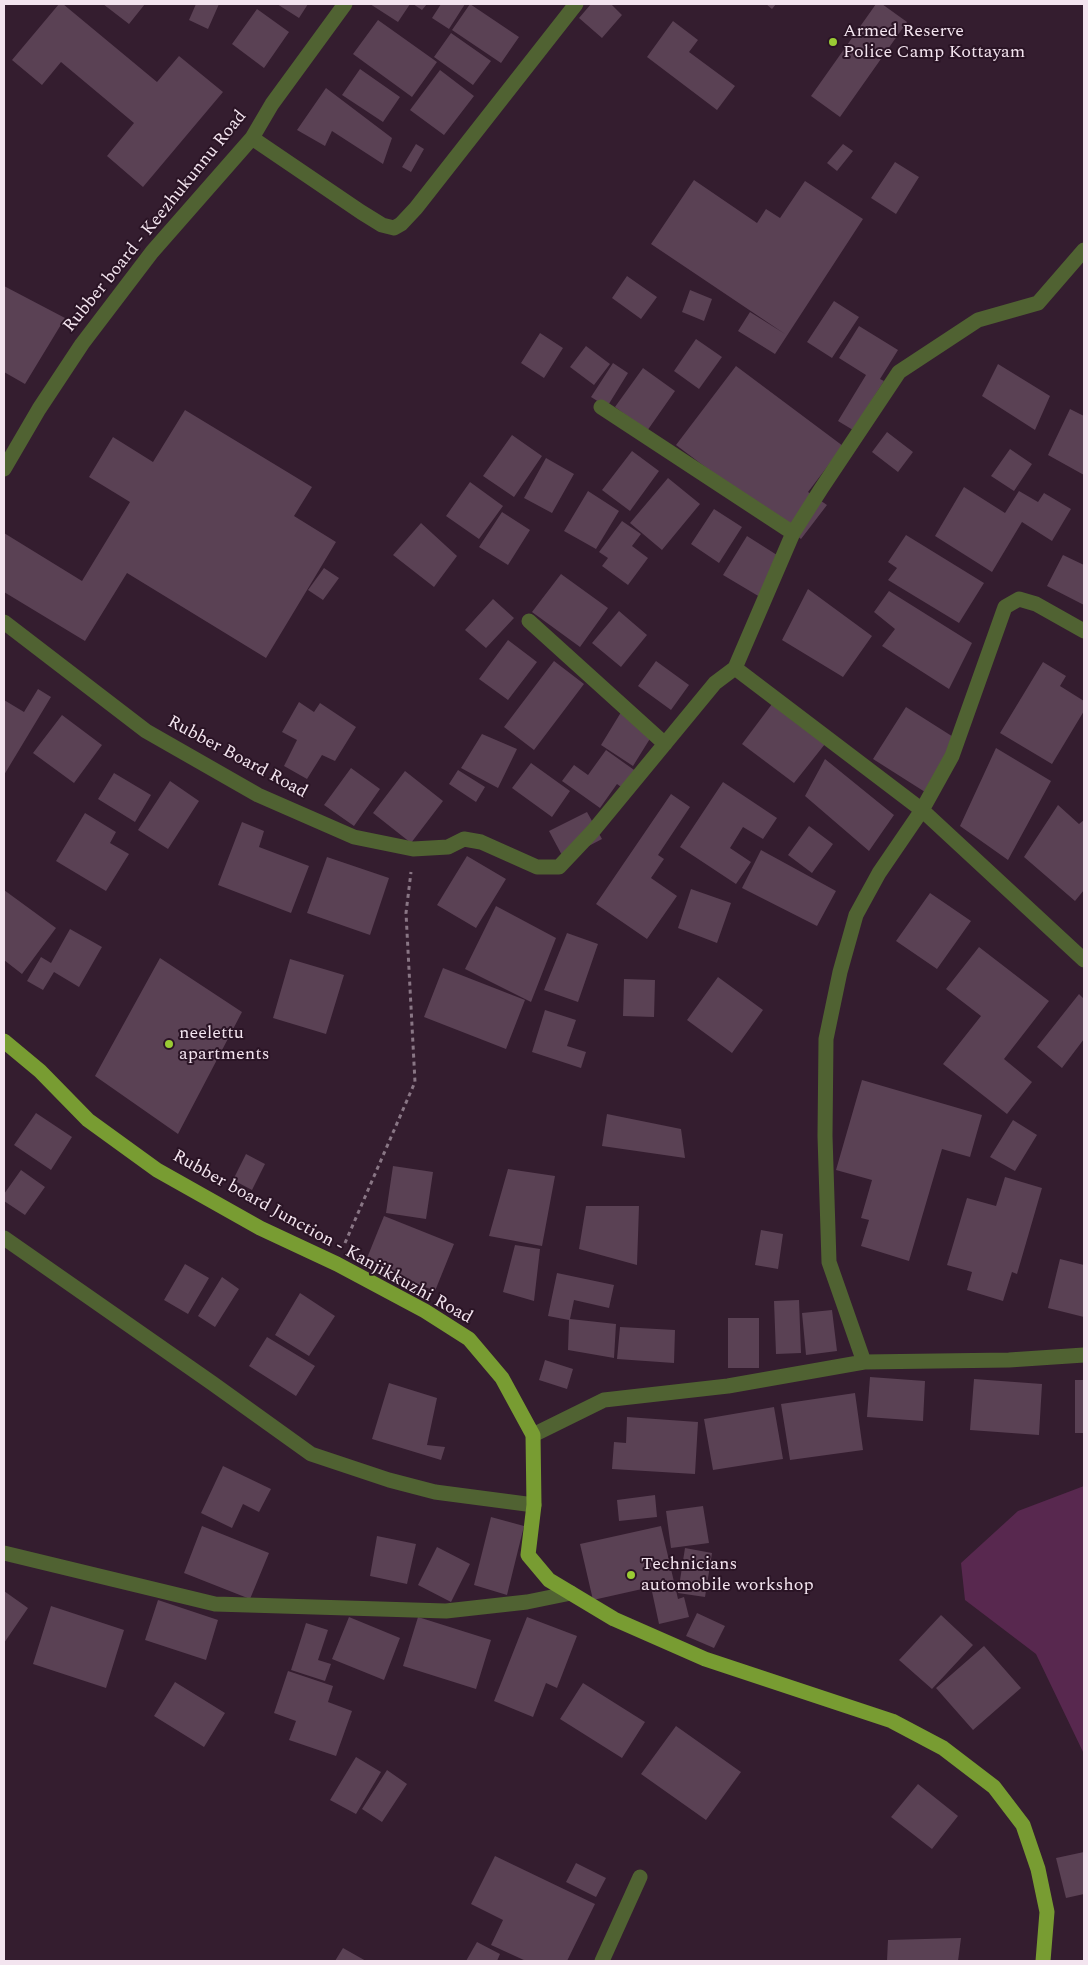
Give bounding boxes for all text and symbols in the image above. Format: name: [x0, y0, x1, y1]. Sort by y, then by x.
place label: Armed Reserve Police Camp Kottayam: [843, 21, 1025, 64]
marker: Armed Reserve Police Camp Kottayam: [827, 36, 839, 48]
street label: Rubber board - Keezhukunnu Road: [60, 107, 252, 337]
street label: Rubber Board Road: [163, 712, 311, 804]
place label: neelettu apartments: [179, 1023, 269, 1066]
marker: neelettu apartments: [163, 1038, 175, 1050]
street label: Rubber board Junction - Kanjikkuzhi Road: [168, 1146, 476, 1330]
place label: Technicians automobile workshop: [641, 1554, 814, 1596]
marker: Technicians automobile workshop: [625, 1569, 637, 1581]

